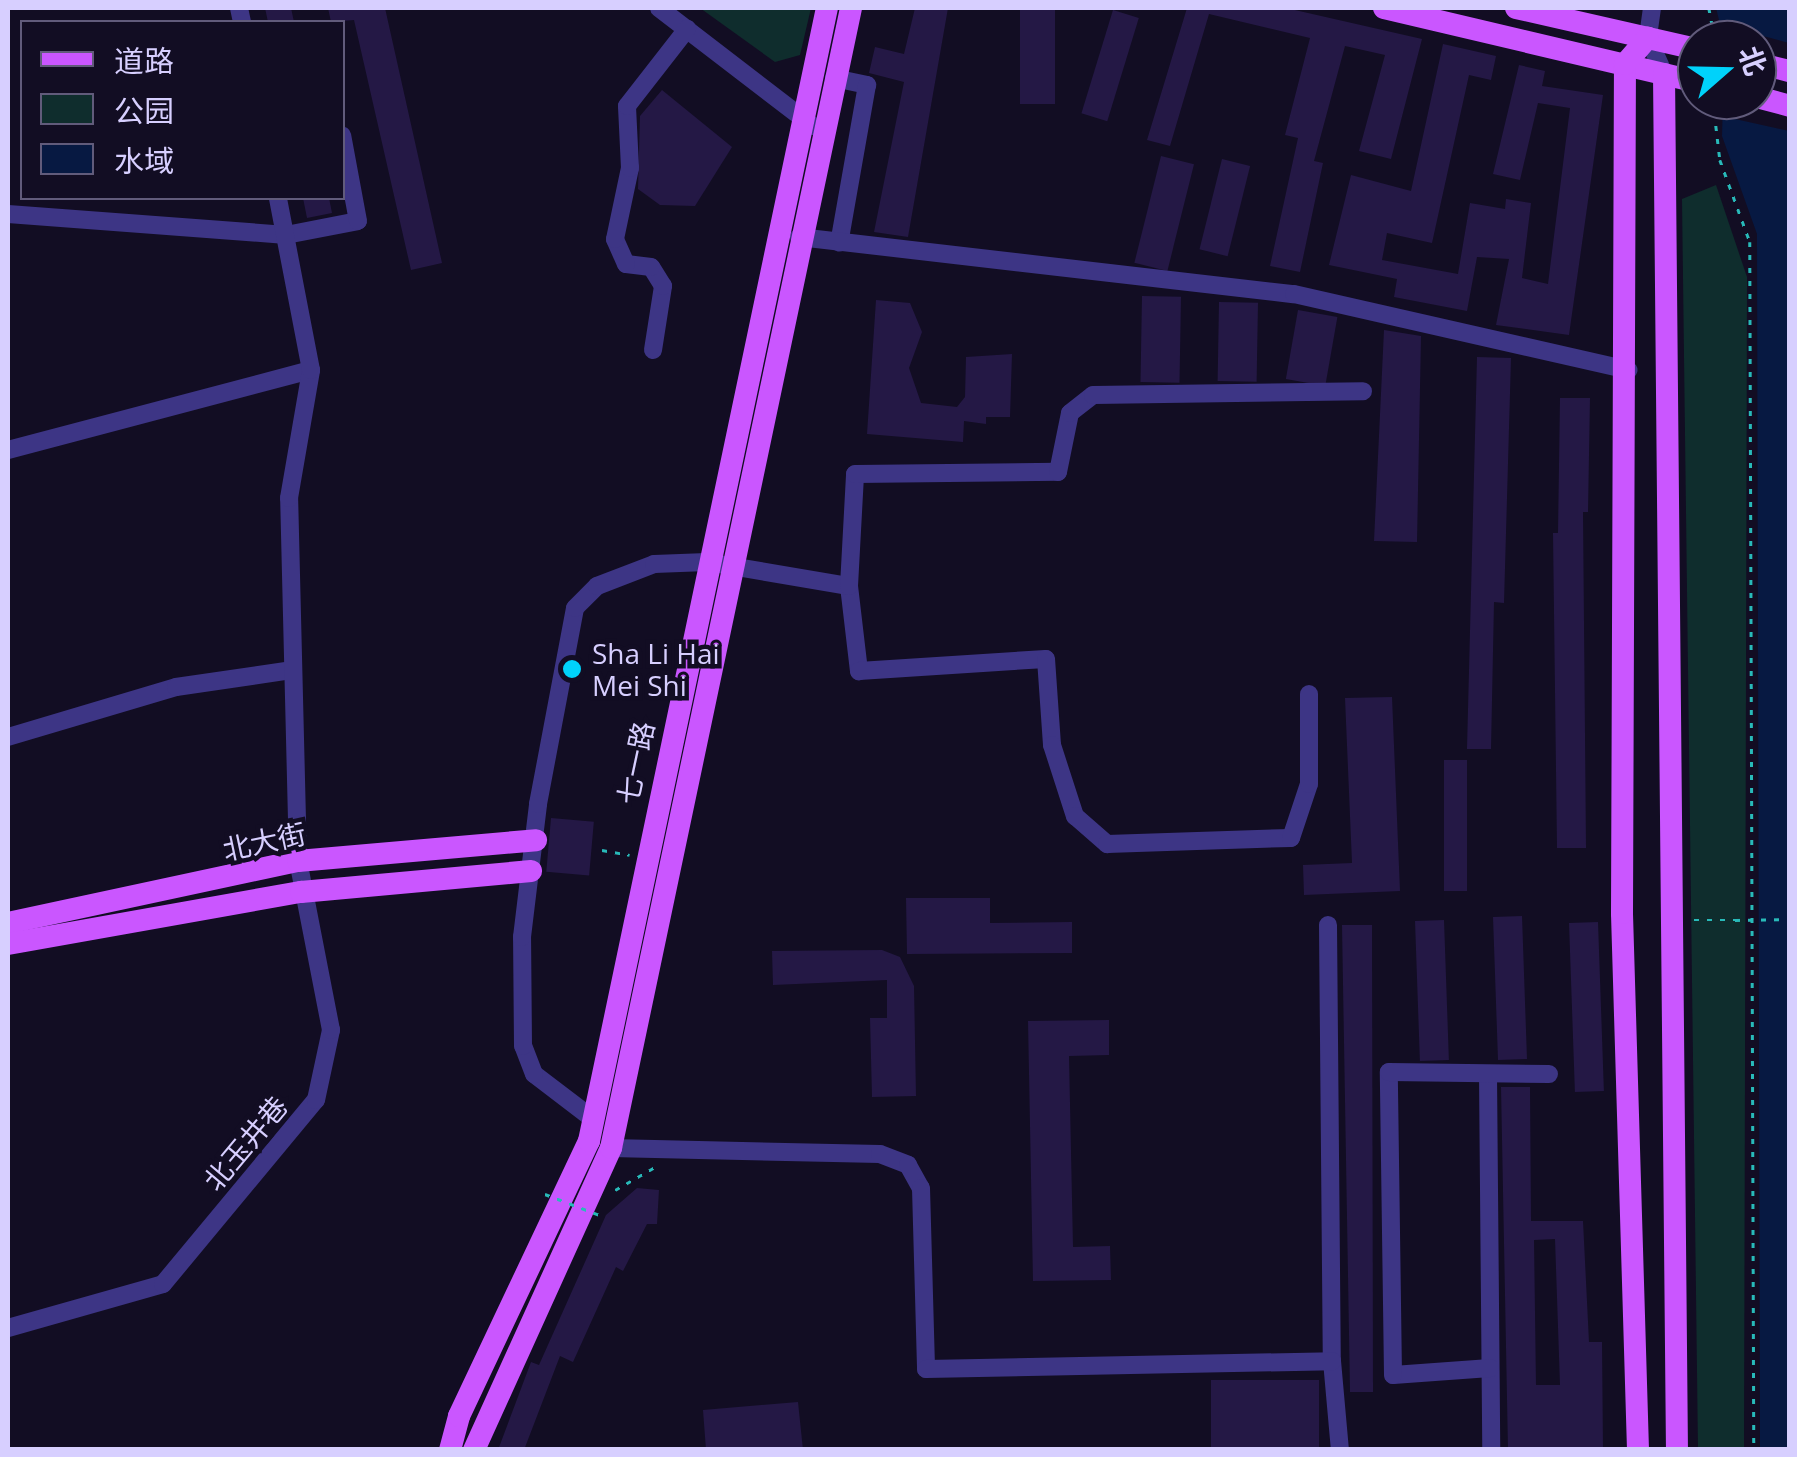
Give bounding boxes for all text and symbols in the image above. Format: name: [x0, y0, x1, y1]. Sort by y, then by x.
legend: [20, 20, 345, 200]
north arrow: [1677, 20, 1777, 120]
text: 道路: [114, 40, 174, 81]
text: 北: [1731, 41, 1776, 80]
text: 公园: [114, 90, 174, 131]
text: 水域: [114, 140, 174, 181]
place label: Sha Li Hai Mei Shi: [592, 636, 720, 702]
marker: Sha Li Hai Mei Shi: [561, 658, 583, 680]
street label: 七一路: [610, 718, 660, 808]
street label: 北大街: [219, 816, 309, 866]
street label: 北玉井巷: [196, 1089, 294, 1197]

